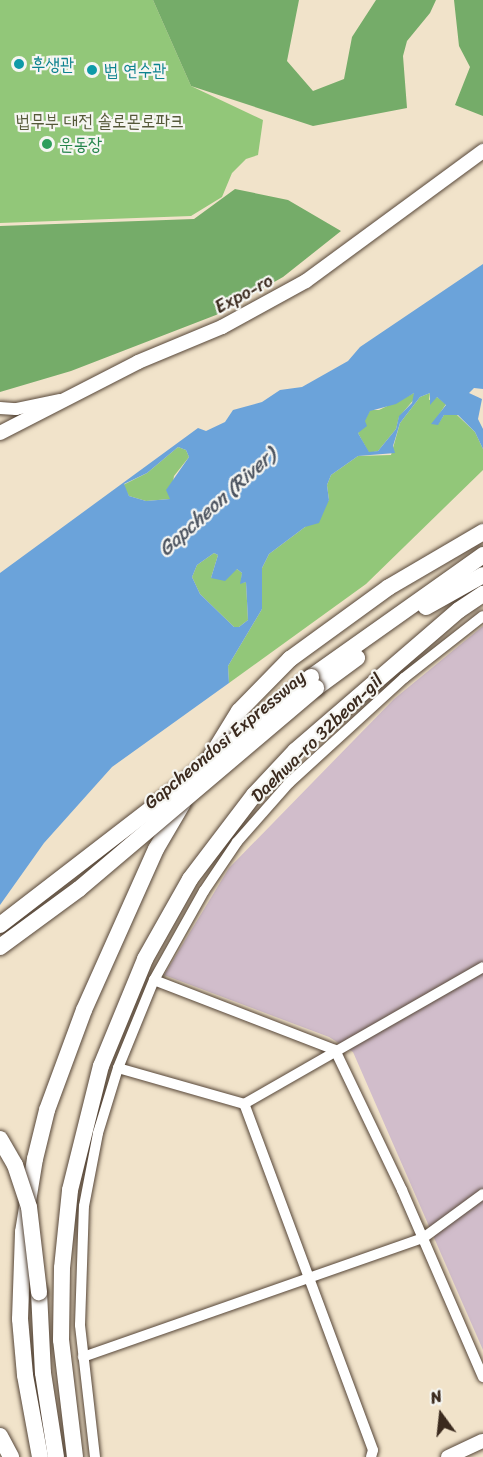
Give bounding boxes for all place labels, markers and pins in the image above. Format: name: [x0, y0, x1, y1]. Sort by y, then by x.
place label: 후생관: [31, 53, 74, 75]
marker: 후생관: [12, 57, 26, 71]
place label: 법 연수관: [104, 59, 167, 81]
marker: 법 연수관: [85, 63, 99, 77]
place label: 운동장: [59, 133, 102, 155]
marker: 운동장: [40, 137, 54, 151]

